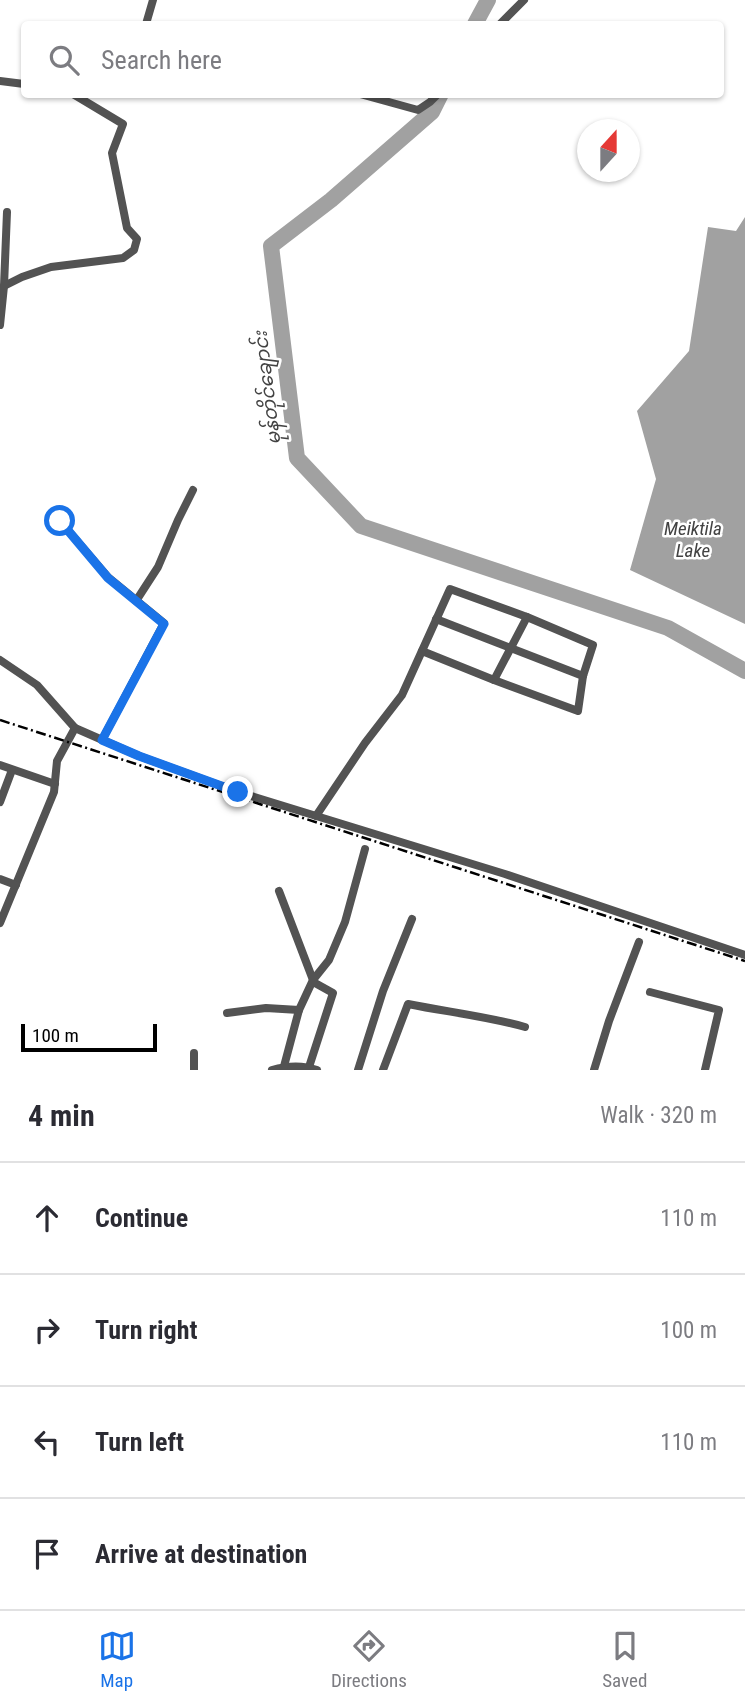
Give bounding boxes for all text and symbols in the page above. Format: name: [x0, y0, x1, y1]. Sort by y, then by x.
search box: [21, 21, 724, 98]
icon: search: [45, 41, 83, 79]
text: Search here: [101, 45, 222, 75]
north arrow: [577, 119, 640, 182]
water label: မုန်တိုင်ချောင်း: [246, 328, 289, 446]
route start: [44, 505, 75, 536]
water label: Meiktila Lake: [664, 517, 722, 562]
route end: [222, 776, 253, 807]
scale bar: [21, 1021, 158, 1053]
text: 100 m: [32, 1024, 79, 1047]
text: 4 min: [28, 1098, 95, 1133]
text: Walk · 320 m: [600, 1102, 717, 1129]
icon: ahead: [28, 1199, 66, 1237]
text: Continue: [95, 1203, 188, 1233]
text: 110 m: [660, 1205, 717, 1232]
icon: right: [28, 1311, 66, 1349]
text: Turn right: [95, 1315, 197, 1345]
text: 100 m: [660, 1317, 717, 1344]
icon: left: [28, 1423, 66, 1461]
text: Turn left: [95, 1427, 184, 1457]
text: 110 m: [660, 1429, 717, 1456]
icon: arrive: [28, 1535, 66, 1573]
text: Arrive at destination: [95, 1539, 307, 1569]
tab: Map: [98, 1627, 136, 1692]
tab: Directions: [331, 1627, 407, 1692]
tab: Saved: [602, 1627, 647, 1692]

